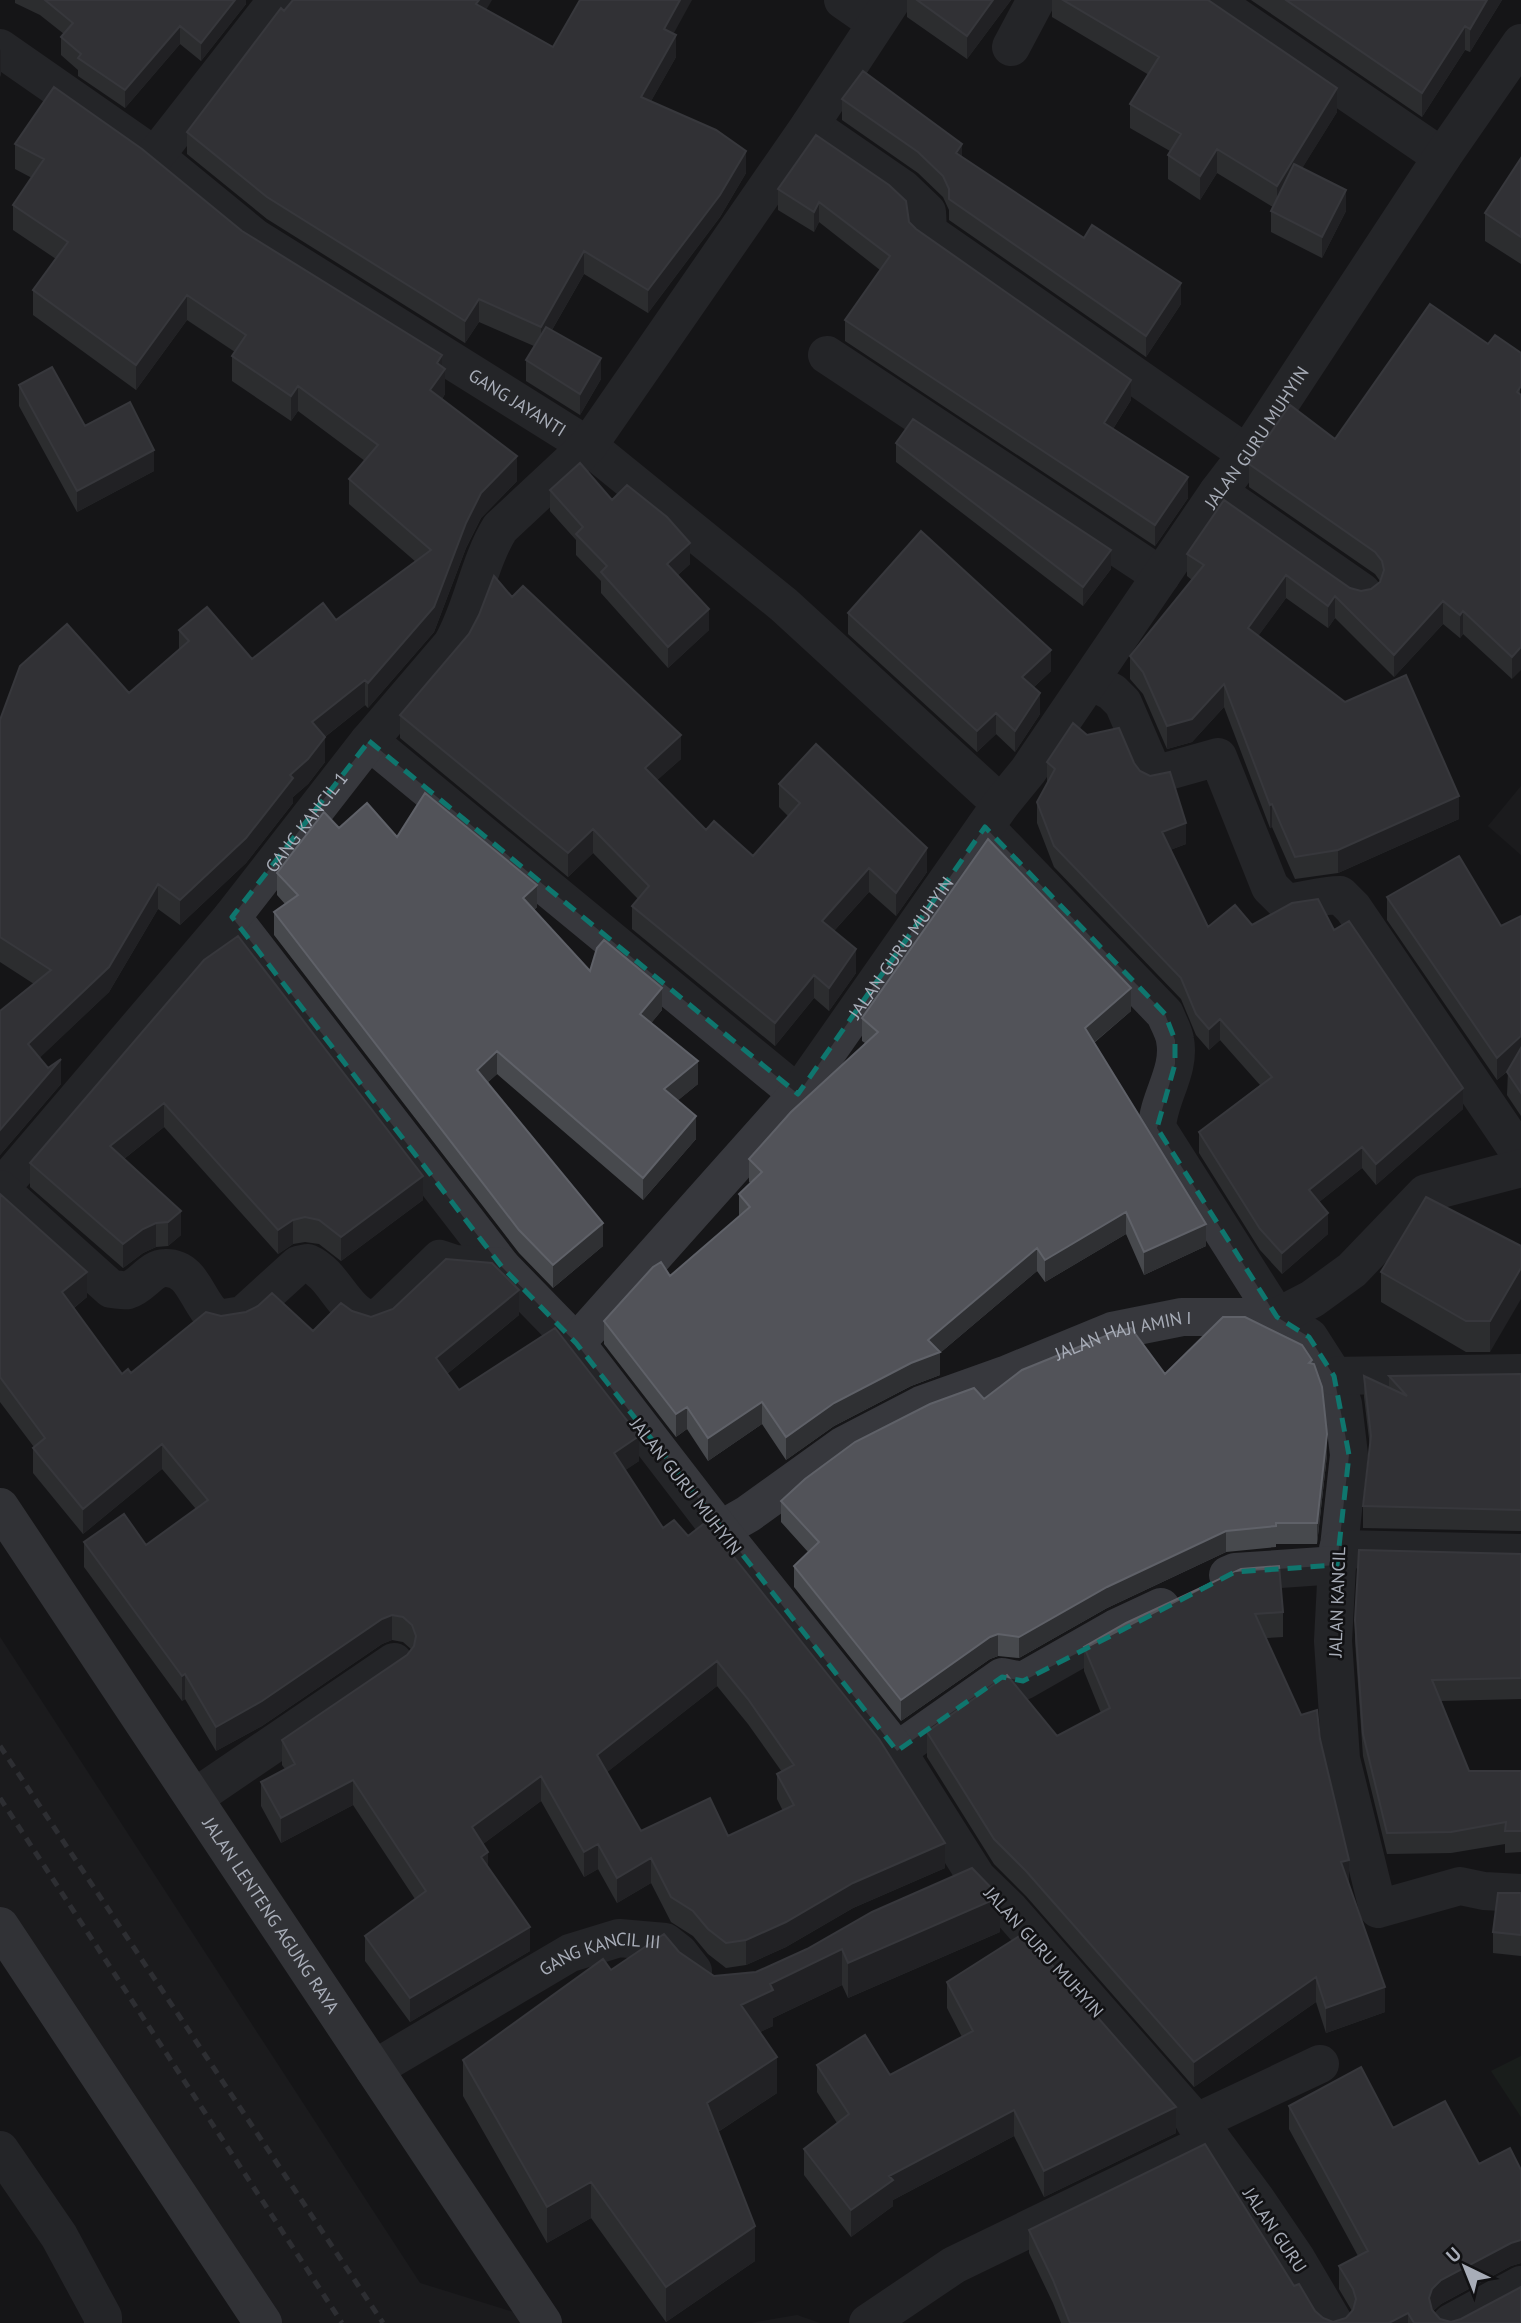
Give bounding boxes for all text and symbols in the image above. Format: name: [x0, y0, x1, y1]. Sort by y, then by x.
street label: JALAN GURU MUHYIN: [1198, 362, 1313, 514]
street label: GANG JAYANTI: [465, 363, 571, 441]
street label: GANG KANCIL 1: [260, 767, 352, 877]
street label: JALAN GURU MUHYIN: [842, 872, 958, 1024]
street label: JALAN HAJI AMIN I: [1050, 1306, 1192, 1365]
street label: JALAN GURU MUHYIN: [625, 1412, 747, 1559]
street label: JALAN KANCIL: [1324, 1546, 1350, 1659]
street label: JALAN LENTENG AGUNG RAYA: [197, 1812, 345, 2018]
street label: JALAN GURU MUHYIN: [979, 1881, 1109, 2022]
street label: GANG KANCIL III: [535, 1926, 661, 1980]
street label: JALAN GURU: [1238, 2182, 1312, 2277]
north arrow: [1430, 2232, 1500, 2302]
text: U: [1441, 2242, 1466, 2267]

